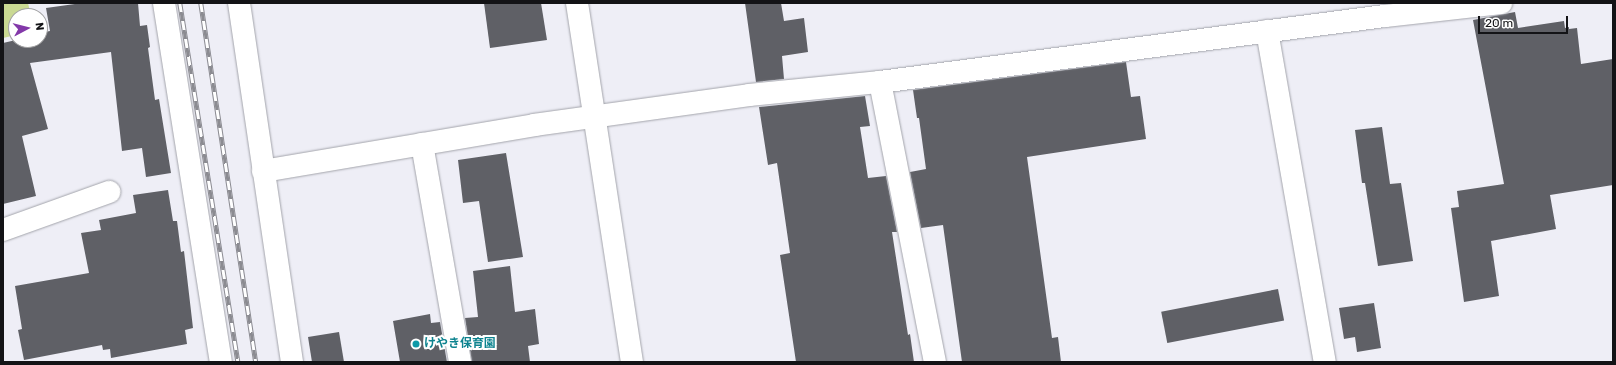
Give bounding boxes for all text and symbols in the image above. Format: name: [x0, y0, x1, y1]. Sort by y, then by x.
north arrow: [8, 8, 48, 48]
scale bar: [1480, 8, 1570, 34]
text: 20 m: [1485, 16, 1513, 30]
text: N: [32, 22, 46, 31]
place label: けやき保育園: [424, 337, 496, 351]
marker: けやき保育園: [411, 339, 421, 349]

